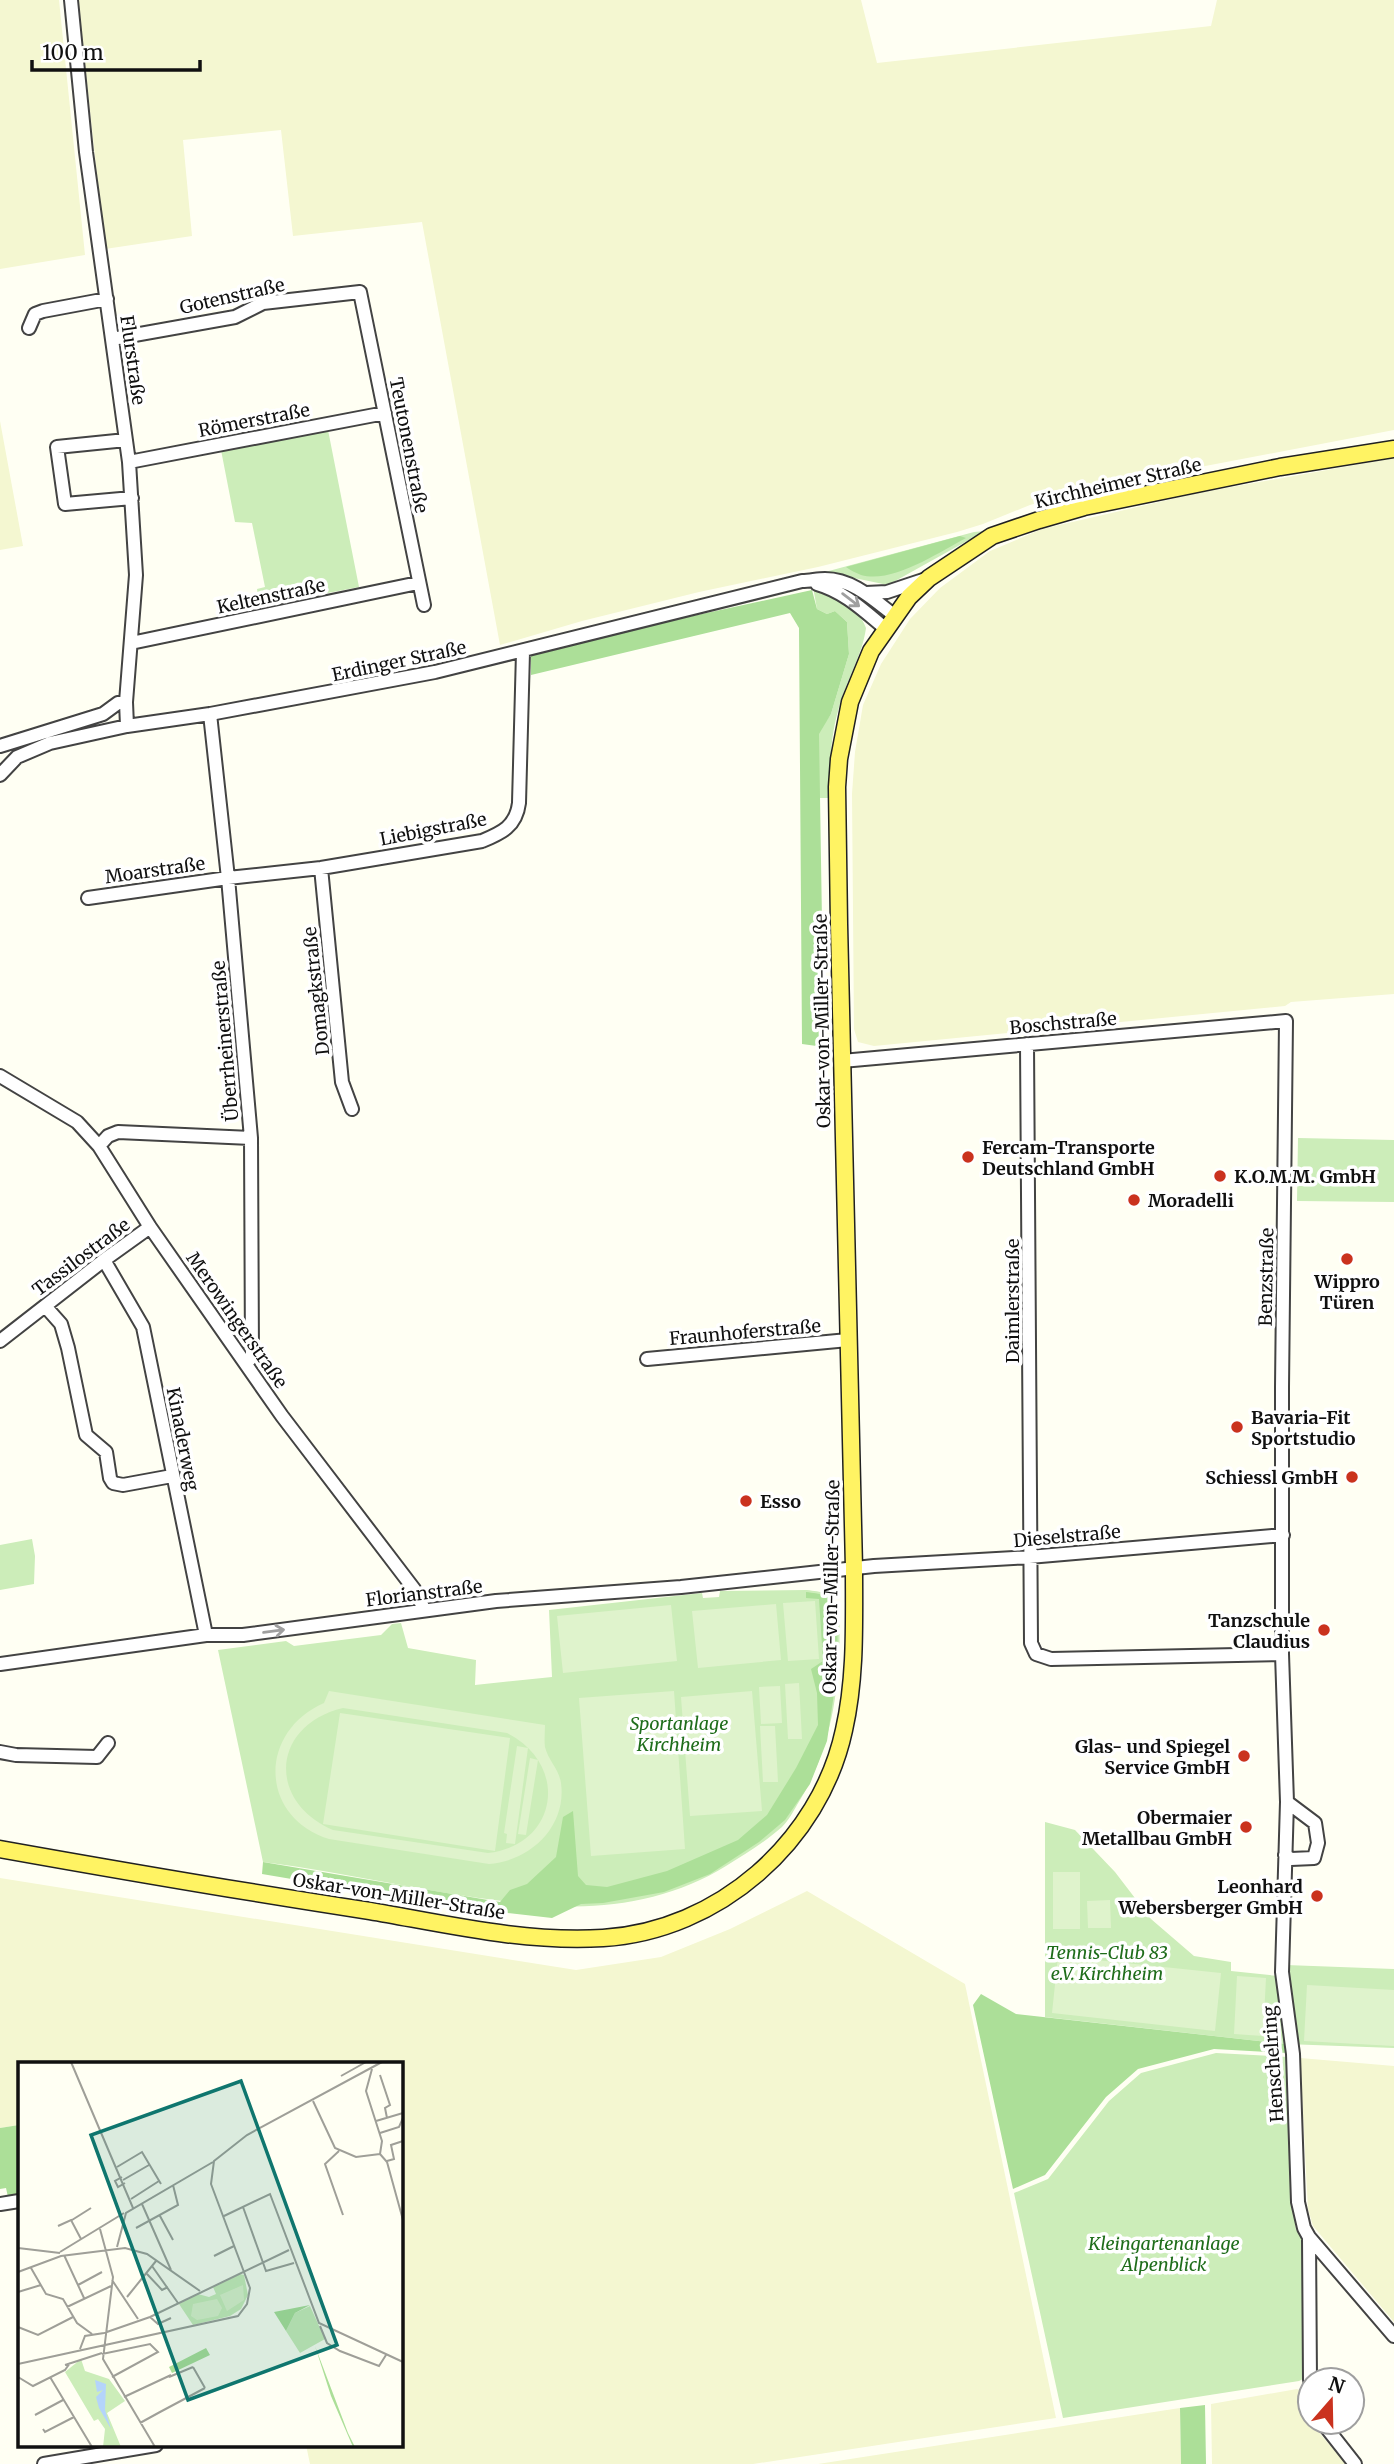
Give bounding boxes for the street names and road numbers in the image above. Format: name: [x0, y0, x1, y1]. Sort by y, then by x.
street label: Gotenstraße: [177, 273, 287, 319]
street label: Flurstraße: [115, 314, 151, 406]
street label: Teutonenstraße: [385, 375, 433, 515]
street label: Römerstraße: [196, 398, 312, 442]
street label: Kirchheimer Straße: [1032, 453, 1204, 513]
street label: Keltenstraße: [215, 573, 327, 619]
street label: Erdinger Straße: [330, 636, 468, 686]
street label: Liebigstraße: [378, 807, 488, 851]
street label: Moarstraße: [103, 852, 207, 888]
street label: Oskar-von-Miller-Straße: [809, 914, 835, 1128]
street label: Domagkstraße: [298, 926, 334, 1056]
street label: Überrheinerstraße: [207, 960, 243, 1122]
street label: Boschstraße: [1008, 1007, 1118, 1039]
street label: Tassilostraße: [28, 1213, 134, 1301]
street label: Benzstraße: [1254, 1227, 1278, 1327]
street label: Daimlerstraße: [1001, 1239, 1024, 1363]
street label: Merowingerstraße: [181, 1247, 293, 1393]
street label: Fraunhoferstraße: [668, 1314, 822, 1350]
street label: Kinaderweg: [162, 1385, 204, 1493]
street label: Oskar-von-Miller-Straße: [818, 1480, 844, 1694]
street label: Dieselstraße: [1012, 1520, 1122, 1552]
street label: Florianstraße: [364, 1574, 484, 1612]
street label: Oskar-von-Miller-Straße: [291, 1868, 507, 1924]
street label: Henschelring: [1257, 2005, 1289, 2123]

